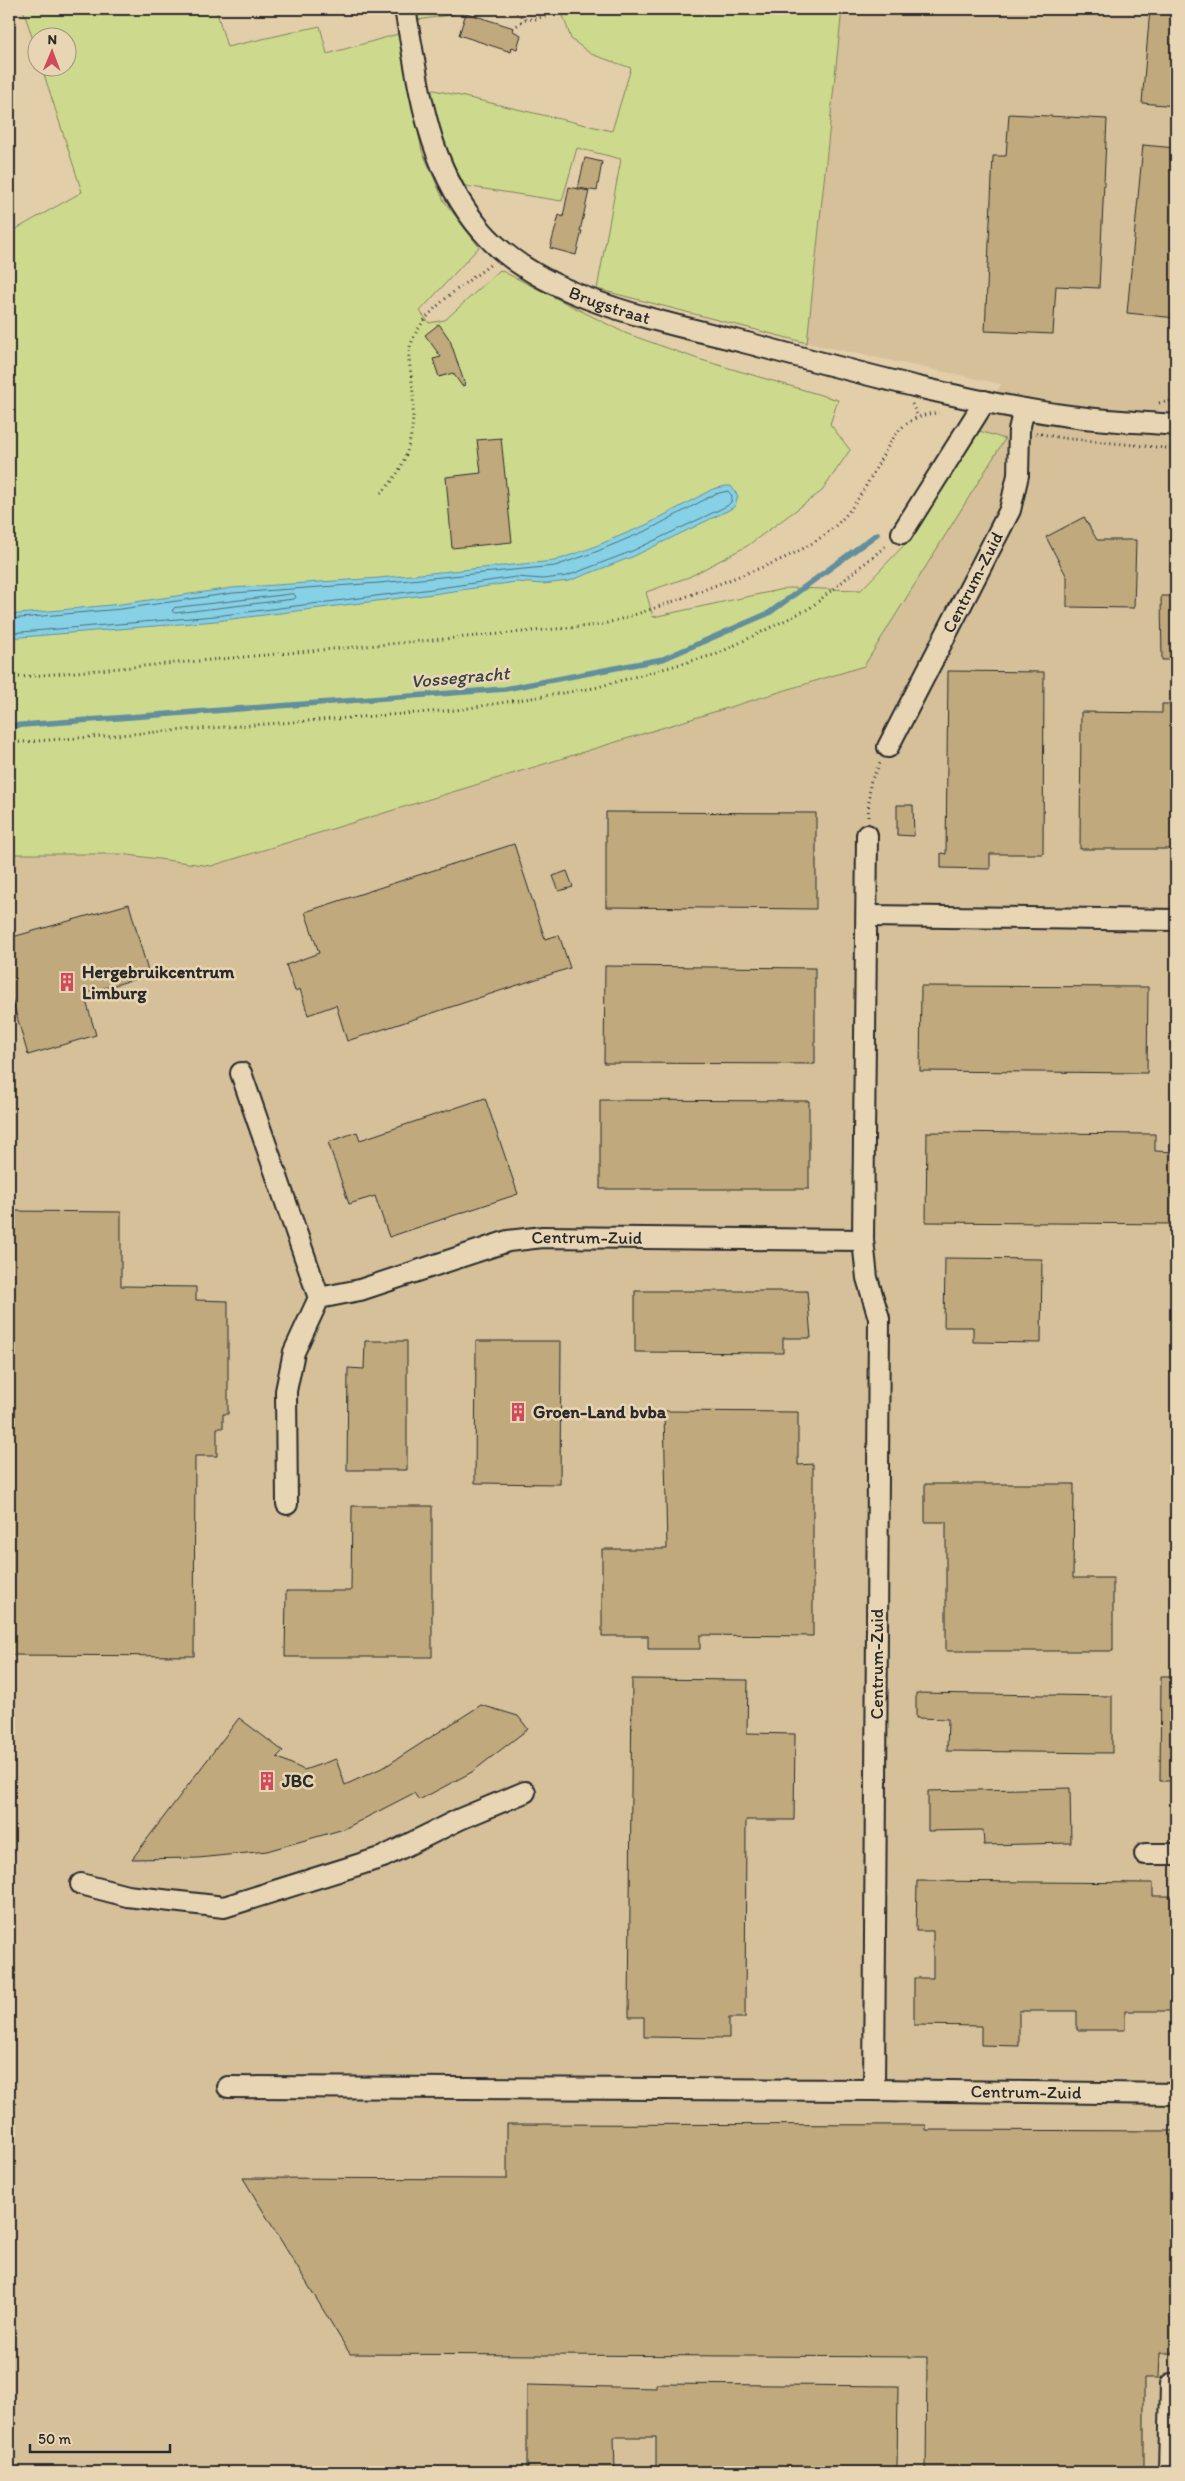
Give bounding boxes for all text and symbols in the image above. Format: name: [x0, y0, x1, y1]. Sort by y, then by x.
north arrow: [28, 28, 78, 78]
text: N: [47, 31, 57, 48]
street label: Brugstraat: [566, 281, 653, 329]
street label: Centrum-Zuid: [938, 528, 1008, 637]
water label: Vossegracht: [410, 661, 512, 693]
place label: Hergebruikcentrum Limburg: [82, 961, 235, 1004]
building icon: Hergebruikcentrum Limburg: [56, 971, 78, 993]
street label: Centrum-Zuid: [530, 1226, 643, 1249]
building icon: Groen-Land bvba: [507, 1401, 529, 1423]
place label: Groen-Land bvba: [533, 1401, 667, 1423]
street label: Centrum-Zuid: [866, 1608, 888, 1719]
building icon: JBC: [256, 1770, 278, 1792]
place label: JBC: [281, 1770, 314, 1792]
street label: Centrum-Zuid: [970, 2080, 1082, 2104]
scale bar: [30, 2421, 170, 2453]
text: 50 m: [38, 2430, 71, 2448]

